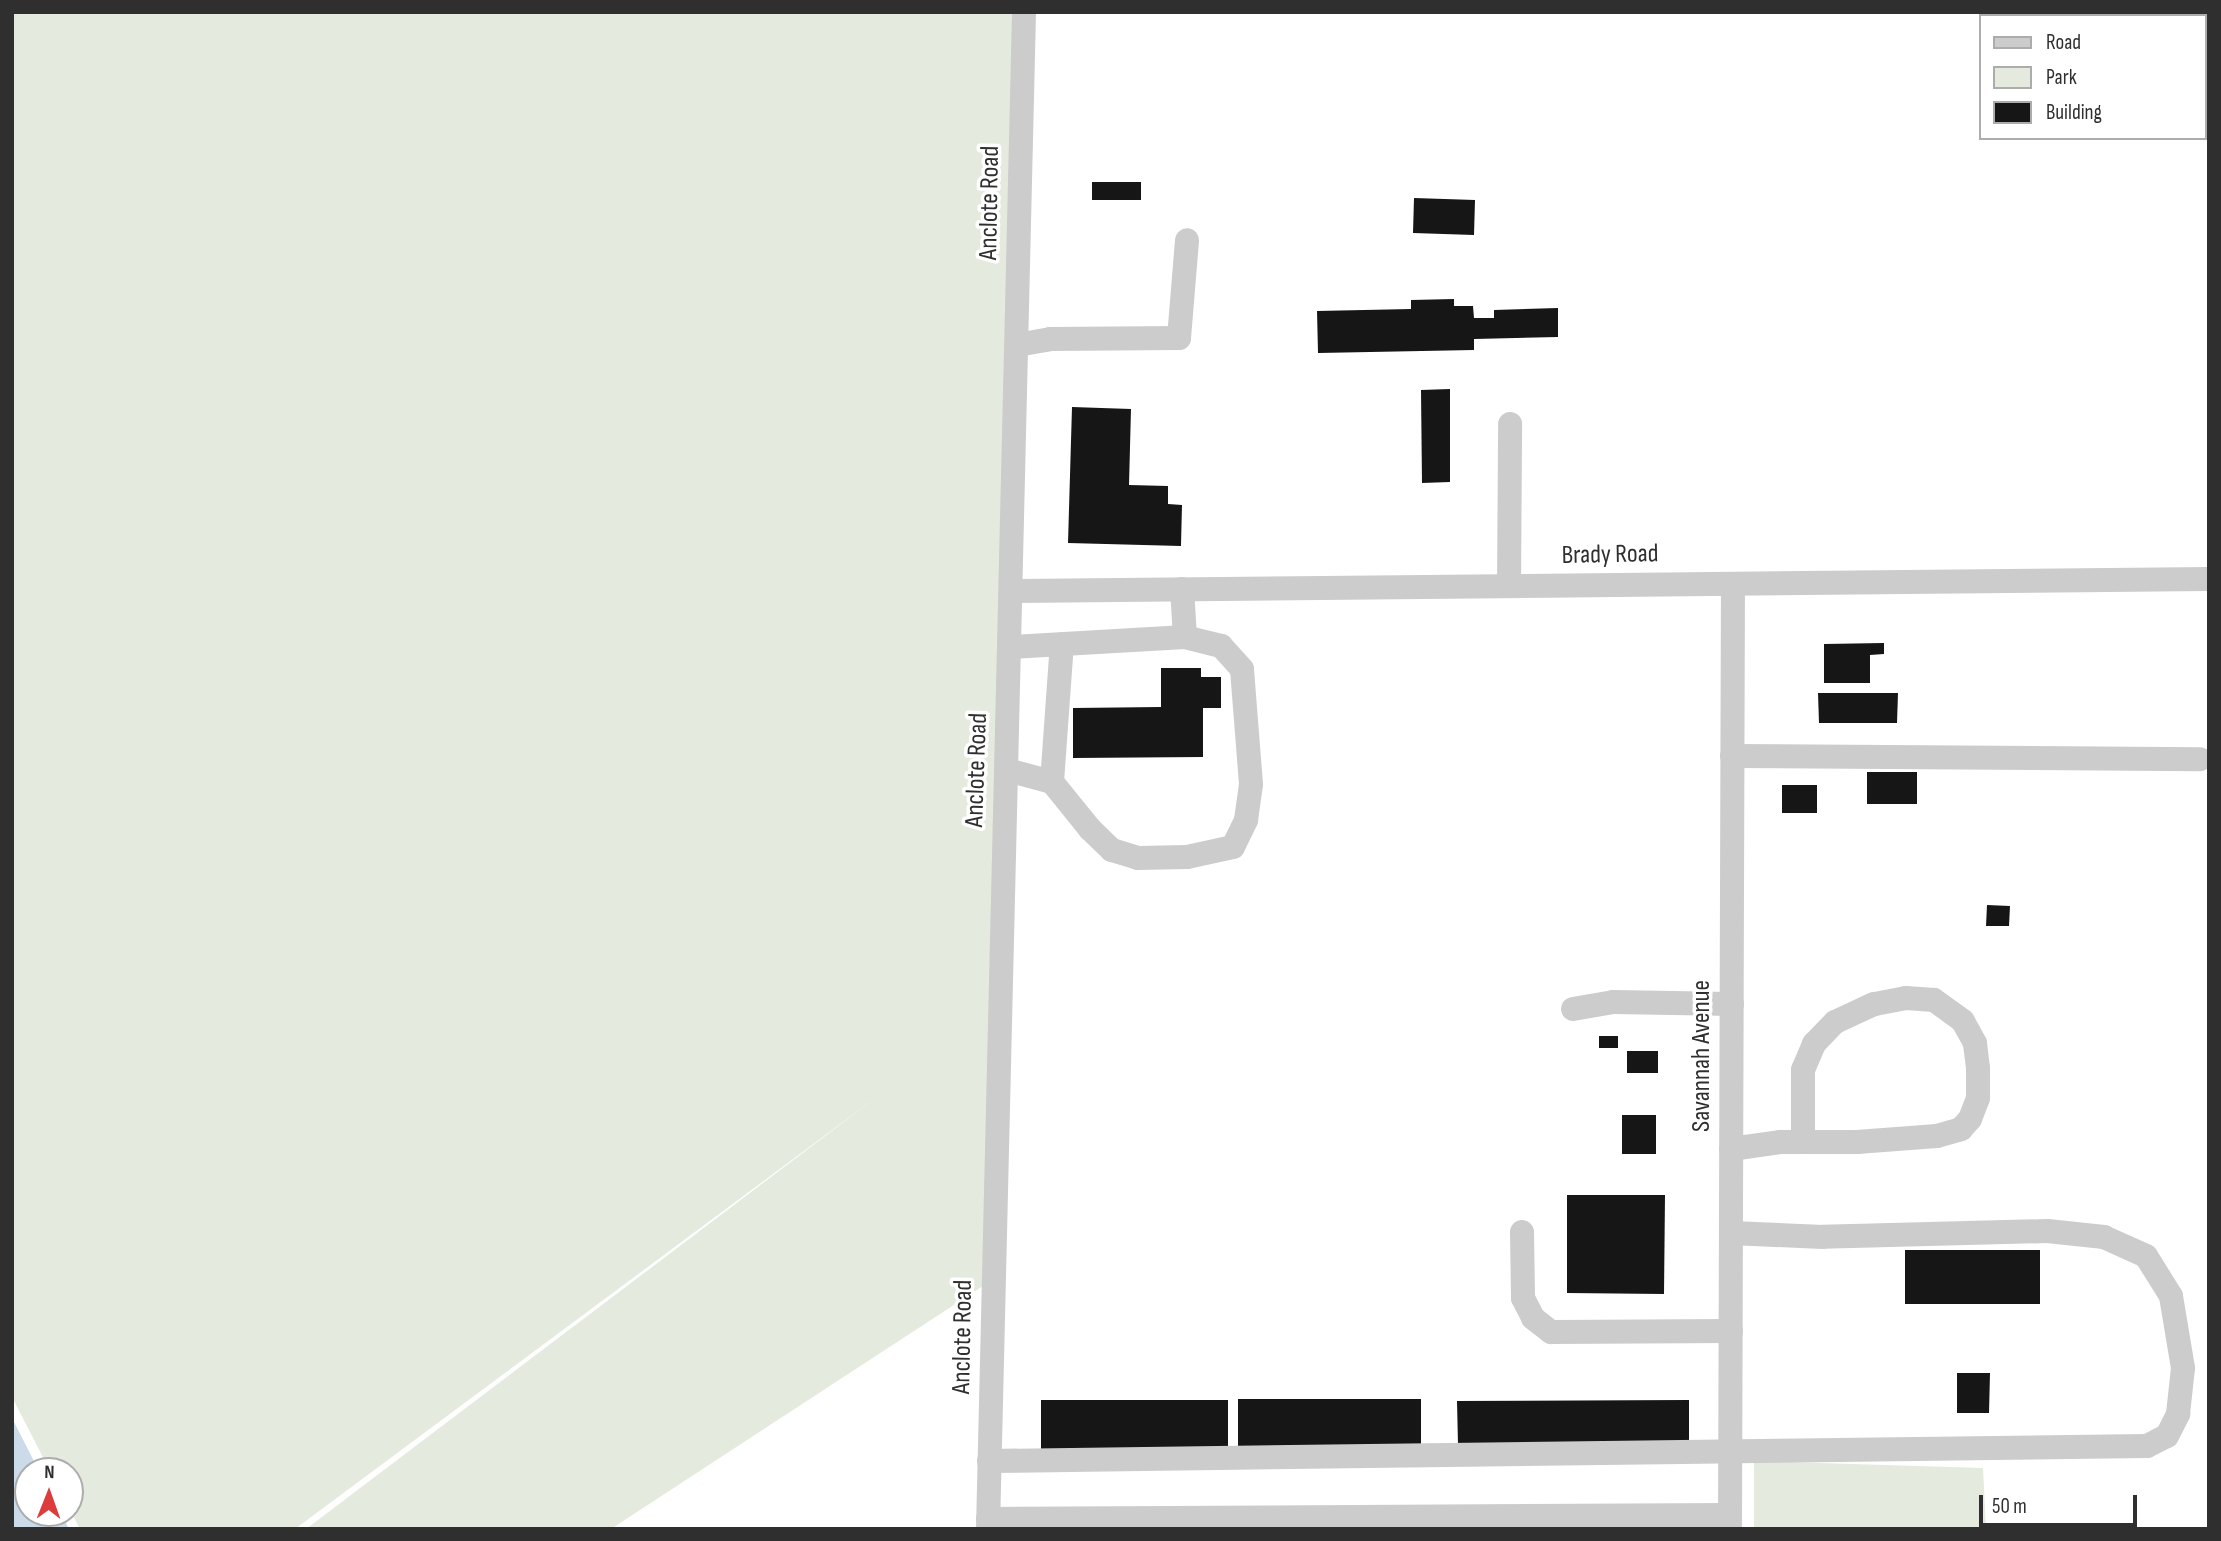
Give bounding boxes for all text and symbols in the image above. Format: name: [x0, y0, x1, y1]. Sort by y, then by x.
legend: [1980, 14, 2207, 140]
text: Road: [2046, 30, 2081, 55]
text: Park: [2046, 65, 2077, 90]
text: Building: [2046, 100, 2102, 125]
street label: Anclote Road: [973, 146, 1007, 260]
street label: Brady Road: [1561, 539, 1659, 571]
street label: Anclote Road: [959, 712, 995, 828]
street label: Savannah Avenue: [1686, 980, 1718, 1132]
street label: Anclote Road: [946, 1280, 980, 1394]
north arrow: [14, 1457, 84, 1527]
text: N: [44, 1461, 55, 1484]
scale bar: [1983, 1482, 2140, 1526]
text: 50 m: [1992, 1494, 2027, 1519]

